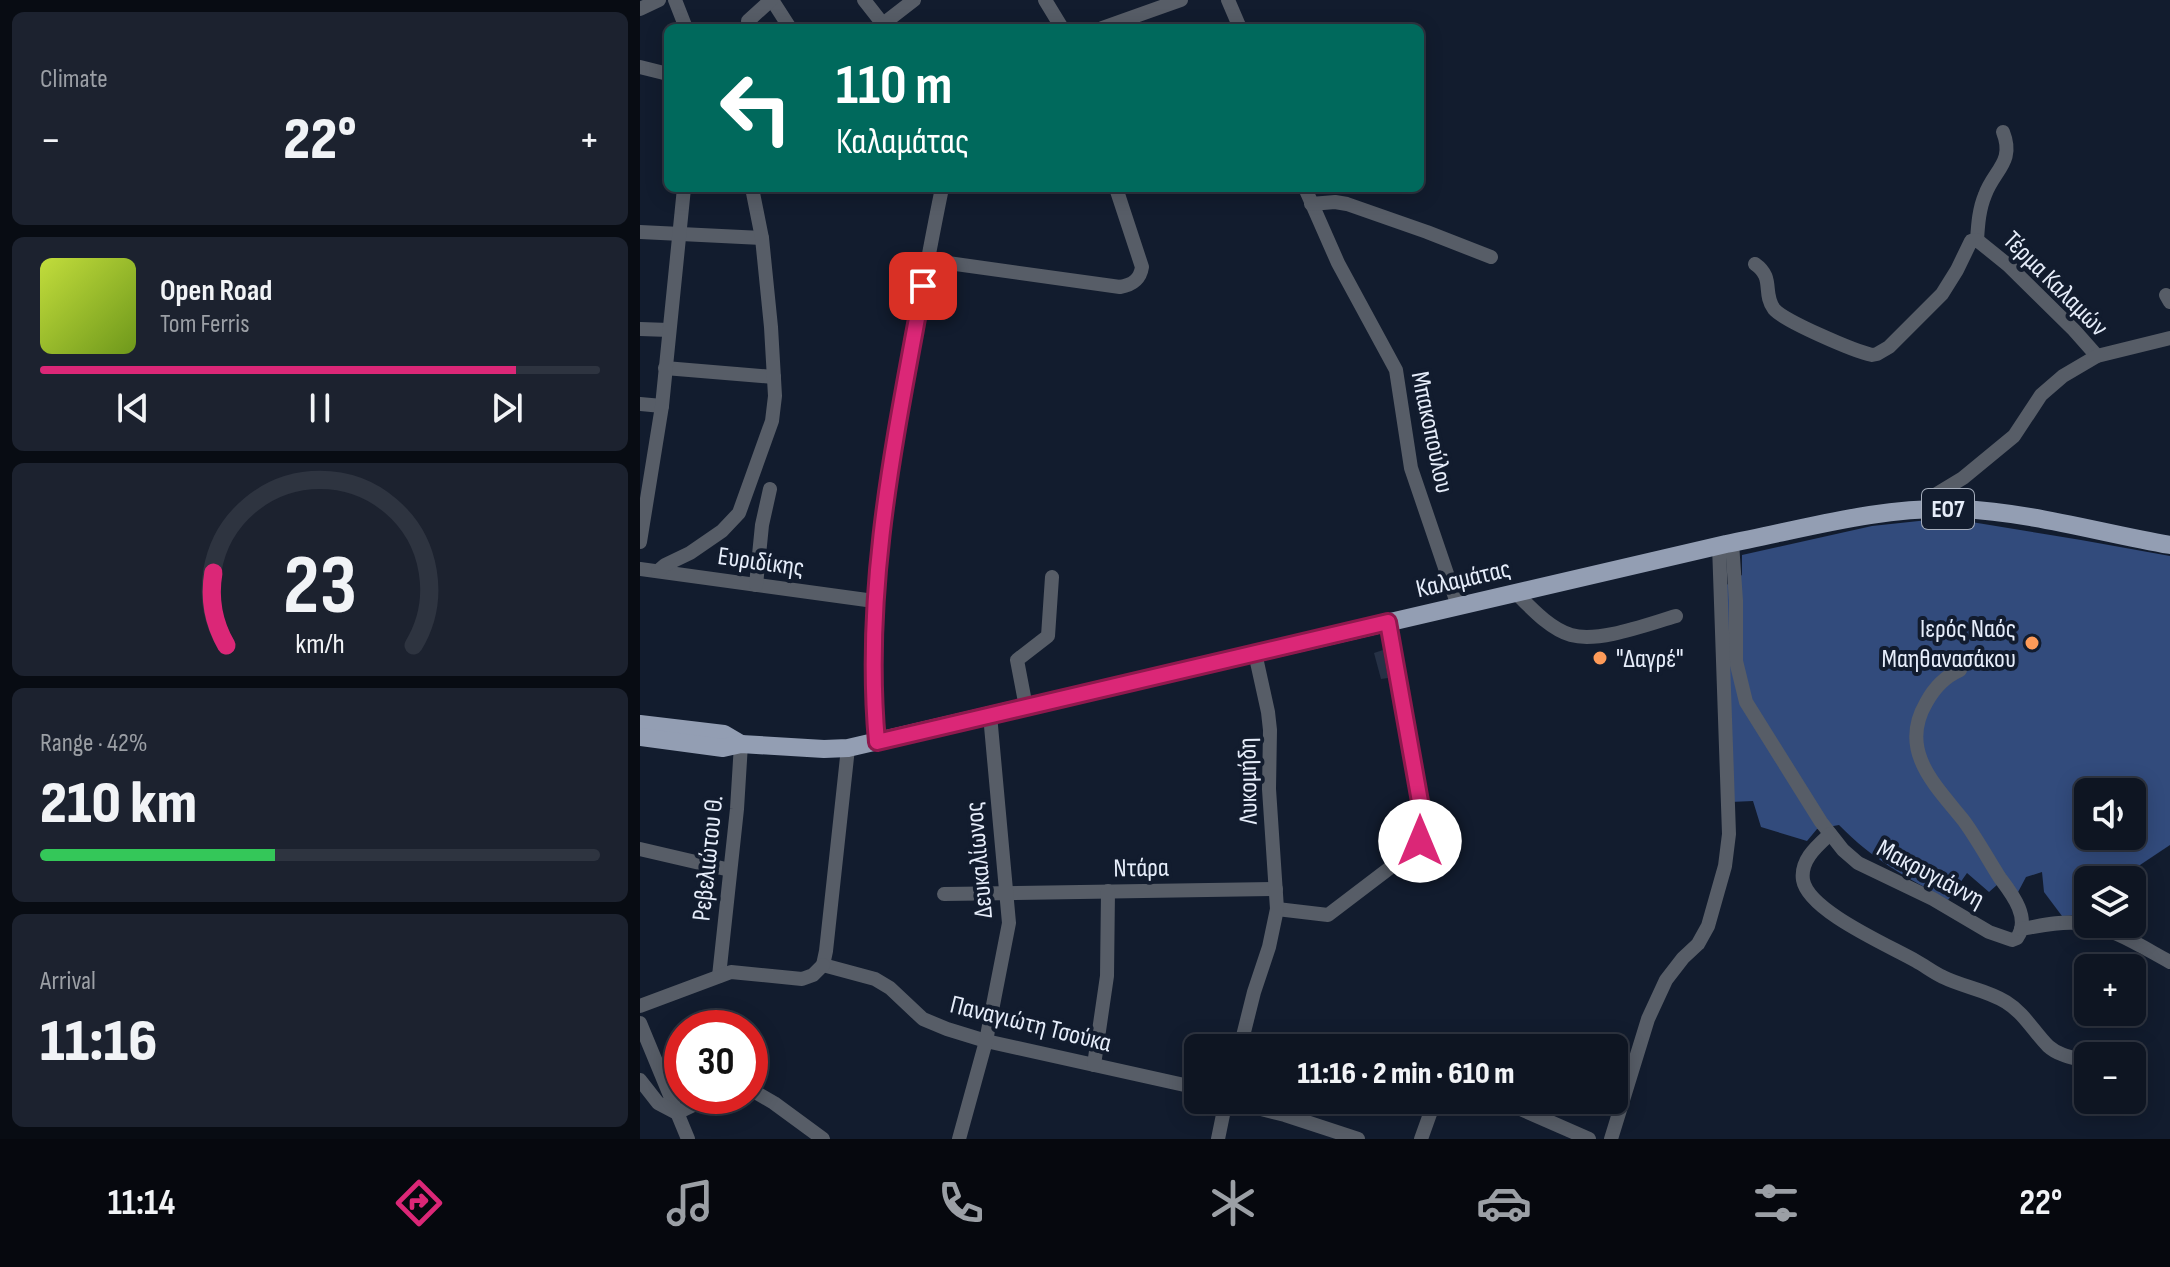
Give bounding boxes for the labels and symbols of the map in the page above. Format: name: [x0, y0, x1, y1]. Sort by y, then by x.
street label: Τέρμα Καλαμών: [1996, 225, 2114, 343]
pin: [889, 252, 957, 320]
street label: Μπακοπούλου: [1404, 369, 1460, 496]
road number: ΕΟ7: [1922, 489, 1974, 529]
street label: Ευριδίκης: [716, 541, 806, 584]
street label: Καλαμάτας: [1413, 554, 1514, 605]
place label: Ιερός Ναός Μαηθανασάκου: [1882, 614, 2016, 675]
marker: Ιερός Ναός Μαηθανασάκου: [2023, 634, 2041, 652]
place label: "Δαγρέ": [1616, 644, 1684, 675]
marker: "Δαγρέ": [1591, 649, 1609, 667]
street label: Λυκομήδη: [1232, 737, 1265, 826]
street label: Ρεβελιώτου Θ.: [686, 794, 731, 923]
position arrow: [1378, 799, 1462, 883]
street label: Δευκαλίωνος: [959, 800, 1000, 919]
street label: Μακρυγιάννη: [1871, 833, 1989, 915]
street label: Ντάρα: [1113, 853, 1169, 884]
street label: Παναγιώτη Τσούκα: [947, 989, 1115, 1059]
speed limit sign: 30: [664, 1010, 768, 1114]

